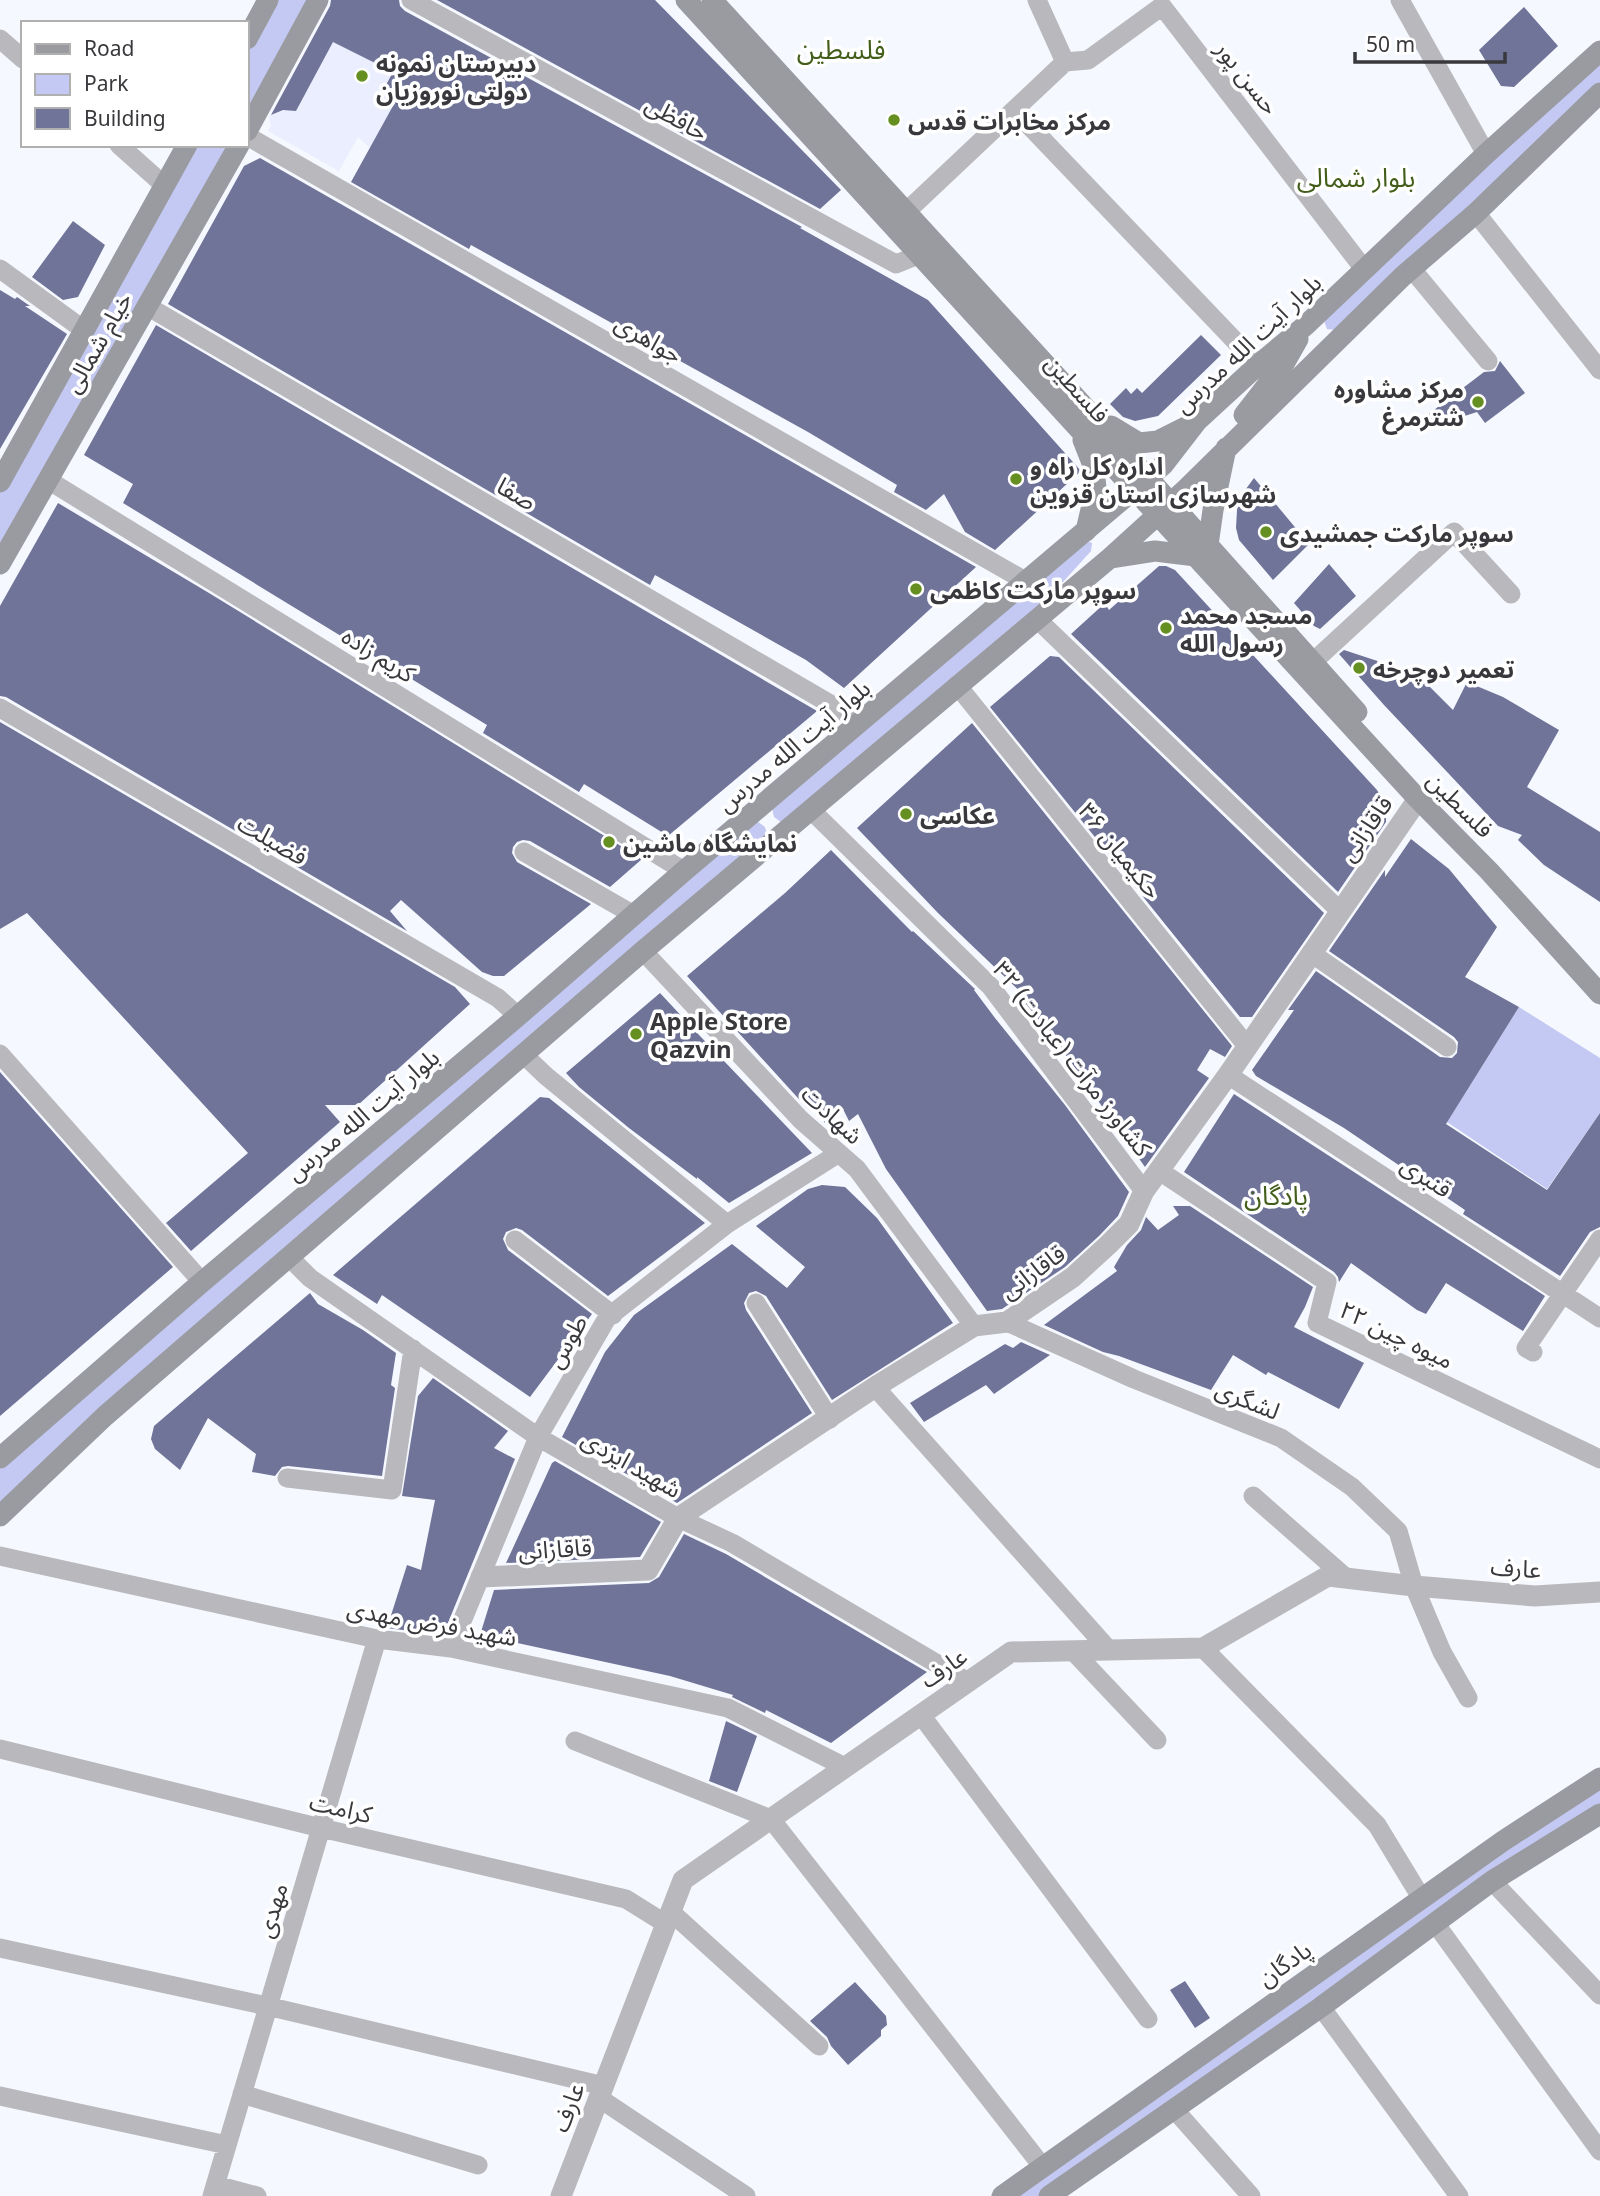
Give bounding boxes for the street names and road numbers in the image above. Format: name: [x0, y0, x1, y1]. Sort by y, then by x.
street label: حسن پور: [1208, 32, 1287, 121]
street label: حافظی: [640, 86, 714, 148]
street label: بلوار آیت الله مدرس: [1166, 266, 1328, 420]
street label: خیام شمالی: [55, 285, 142, 400]
street label: جواهری: [609, 306, 689, 370]
street label: فلسطین: [1038, 347, 1118, 429]
street label: صفا: [491, 469, 543, 517]
street label: کریم زاده: [335, 619, 423, 692]
street label: بلوار آیت الله مدرس: [709, 671, 877, 819]
street label: فلسطین: [1420, 763, 1502, 845]
street label: قاقازانی: [1330, 788, 1400, 868]
street label: ۳۶ حکیمیان: [1072, 795, 1170, 905]
street label: فضیلت: [232, 806, 314, 872]
street label: ۳۲ کشاورز مرآت (عبادت): [986, 953, 1160, 1163]
street label: بلوار آیت الله مدرس: [278, 1040, 446, 1188]
street label: شهادت: [795, 1077, 871, 1151]
street label: قنبری: [1395, 1147, 1459, 1205]
street label: قاقازانی: [993, 1236, 1071, 1306]
street label: ۲۲ میوه چین: [1334, 1292, 1460, 1376]
street label: طوس: [538, 1308, 594, 1374]
street label: لشگری: [1211, 1371, 1285, 1427]
street label: شهید ایزدی: [576, 1421, 688, 1505]
street label: قاقازانی: [517, 1530, 593, 1566]
street label: عارف: [1490, 1549, 1542, 1585]
street label: شهید فرض مهدی: [345, 1591, 519, 1653]
street label: عارف: [913, 1639, 973, 1695]
street label: کرامت: [306, 1784, 377, 1830]
street label: مهدی: [247, 1879, 295, 1941]
street label: پادگان: [1250, 1933, 1318, 1994]
street label: عارف: [543, 2077, 591, 2137]

